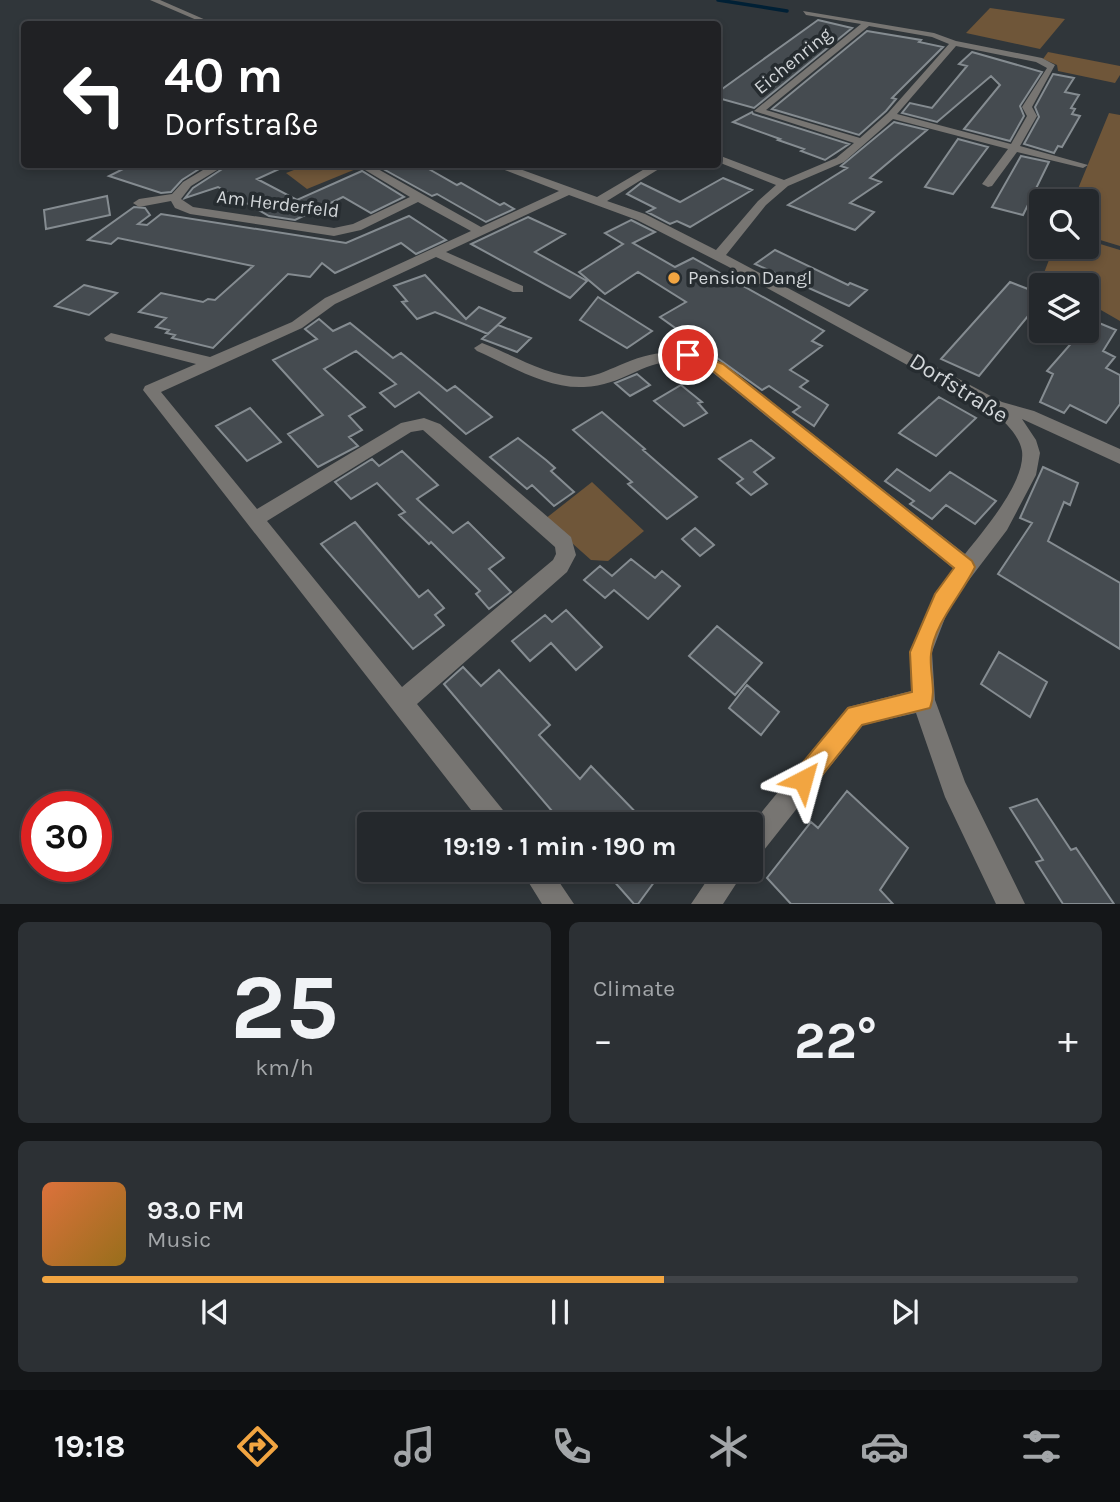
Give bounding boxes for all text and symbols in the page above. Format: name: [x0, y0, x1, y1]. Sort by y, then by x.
street label: Eichenring: [750, 23, 836, 99]
text: 40 m: [164, 47, 283, 104]
icon: left: [49, 49, 140, 140]
text: Dorfstraße: [164, 106, 318, 143]
street label: Am Herderfeld: [215, 186, 341, 222]
map controls: [1029, 189, 1099, 343]
button: search: [1029, 189, 1099, 259]
place label: Pension Dangl: [688, 267, 812, 289]
marker: Pension Dangl: [666, 270, 682, 286]
button: layers: [1029, 273, 1099, 343]
pin: [658, 325, 718, 385]
icon: arrive: [669, 336, 707, 374]
street label: Dorfstraße: [905, 347, 1013, 429]
position arrow: [766, 743, 840, 817]
speed limit sign: 30: [21, 791, 112, 882]
text: 19:19 · 1 min · 190 m: [444, 831, 676, 862]
text: 25: [230, 955, 339, 1061]
text: Climate: [593, 975, 675, 1002]
text: 22°: [794, 1010, 877, 1071]
text: −: [593, 1018, 613, 1063]
text: +: [1058, 1018, 1078, 1063]
text: km/h: [255, 1054, 314, 1081]
text: 93.0 FM: [147, 1195, 245, 1226]
text: Music: [147, 1226, 211, 1253]
icon: previous: [196, 1293, 234, 1331]
icon: pause: [541, 1293, 579, 1331]
icon: next: [886, 1293, 924, 1331]
icon: directions: [233, 1422, 282, 1471]
icon: music: [390, 1422, 439, 1471]
icon: phone: [547, 1422, 596, 1471]
icon: climate: [704, 1422, 753, 1471]
icon: car: [860, 1422, 909, 1471]
icon: filters: [1017, 1422, 1066, 1471]
text: 19:18: [54, 1428, 126, 1465]

